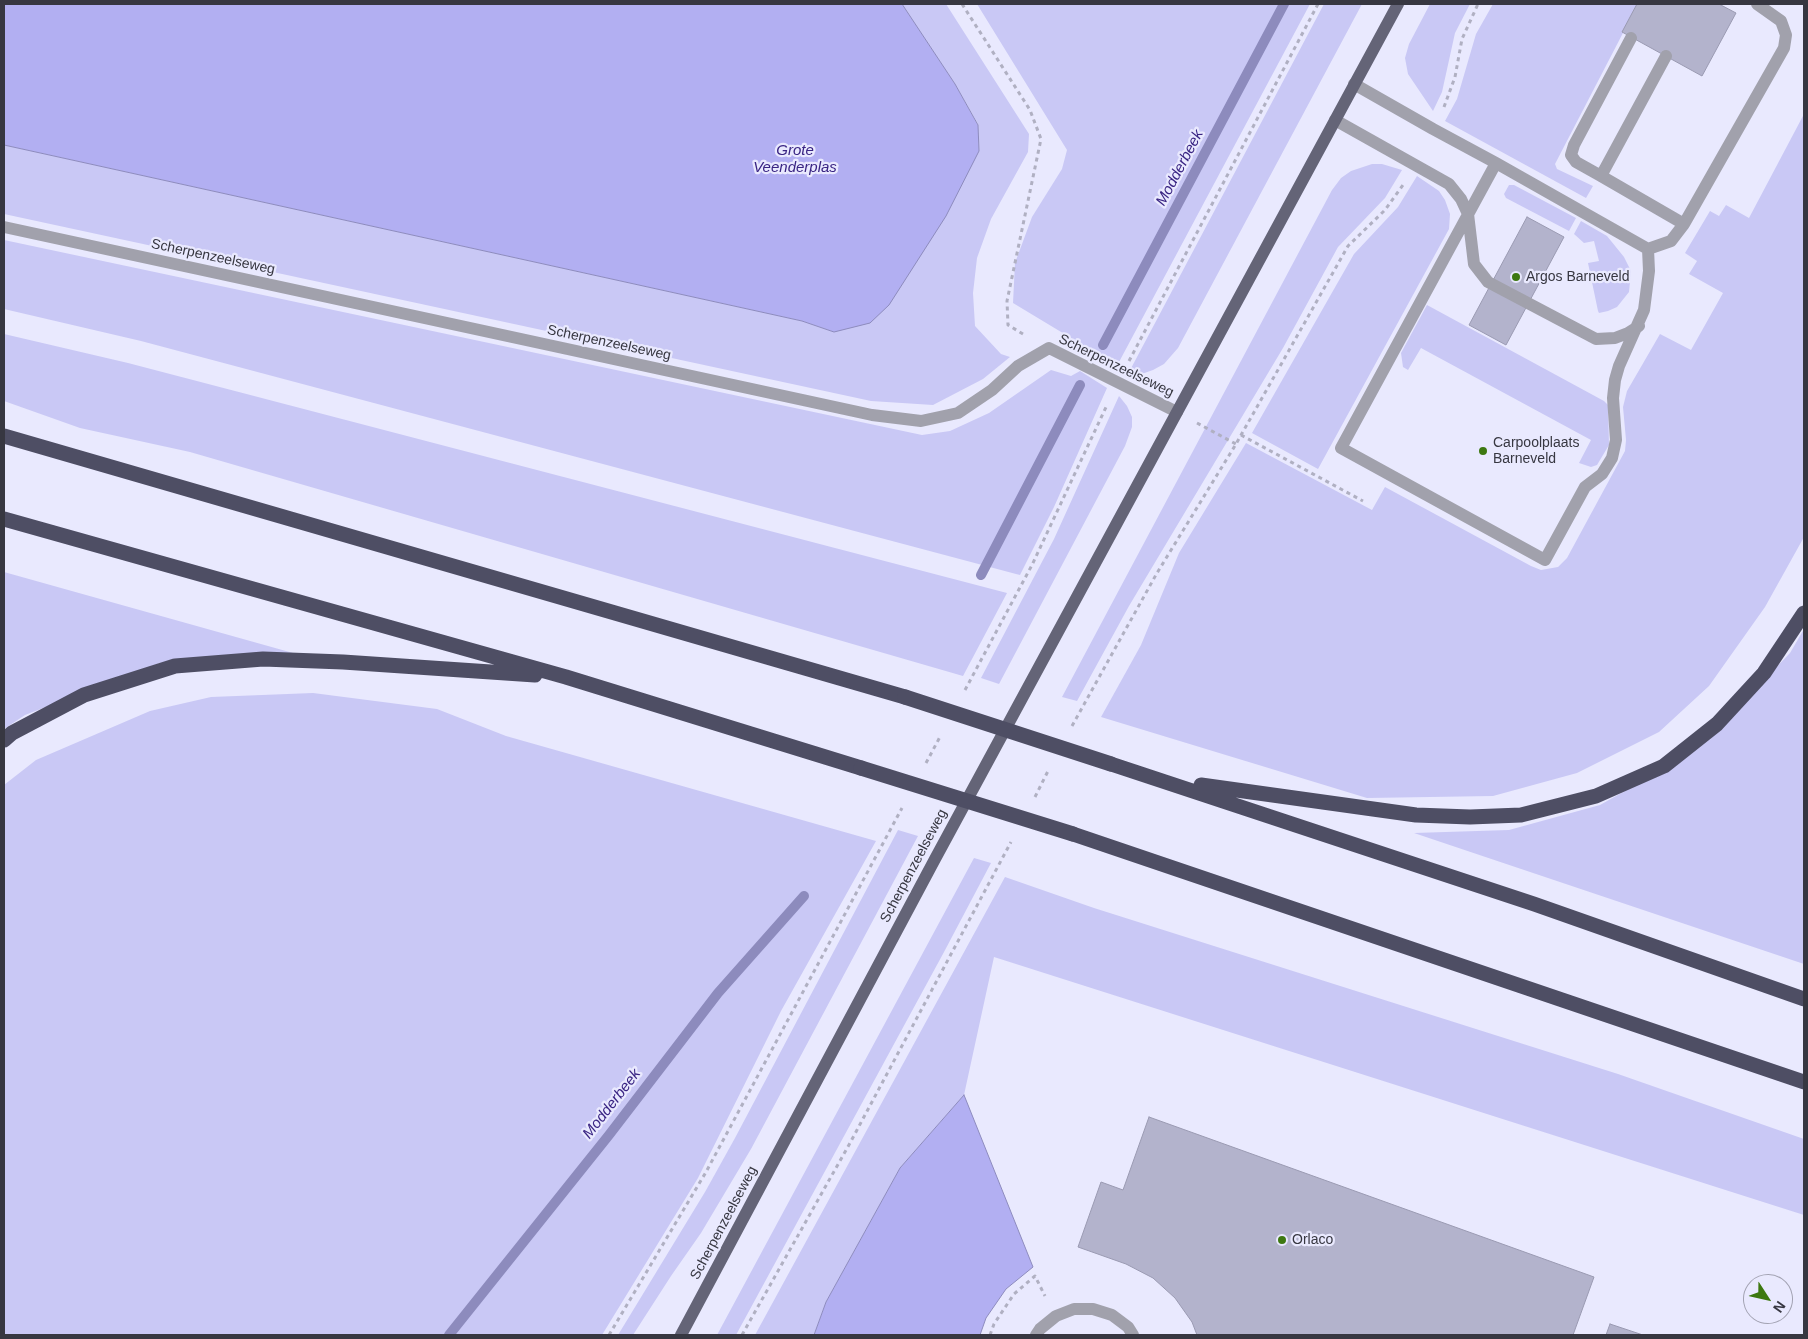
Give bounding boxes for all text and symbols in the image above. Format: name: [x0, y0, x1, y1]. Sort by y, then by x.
water label: Modderbeek: [1152, 127, 1208, 209]
water label: Grote Veenderplas: [753, 142, 837, 177]
street label: Scherpenzeelseweg: [150, 236, 276, 278]
place label: Argos Barneveld: [1526, 269, 1630, 285]
marker: Argos Barneveld: [1510, 271, 1522, 283]
street label: Scherpenzeelseweg: [546, 322, 672, 364]
street label: Scherpenzeelseweg: [1056, 331, 1176, 401]
place label: Carpoolplaats Barneveld: [1493, 435, 1579, 468]
marker: Carpoolplaats Barneveld: [1477, 445, 1489, 457]
street label: Scherpenzeelseweg: [877, 806, 951, 926]
water label: Modderbeek: [579, 1066, 645, 1142]
street label: Scherpenzeelseweg: [687, 1163, 761, 1283]
place label: Orlaco: [1292, 1232, 1333, 1248]
marker: Orlaco: [1276, 1234, 1288, 1246]
north arrow: [1743, 1274, 1793, 1324]
text: N: [1770, 1298, 1789, 1316]

